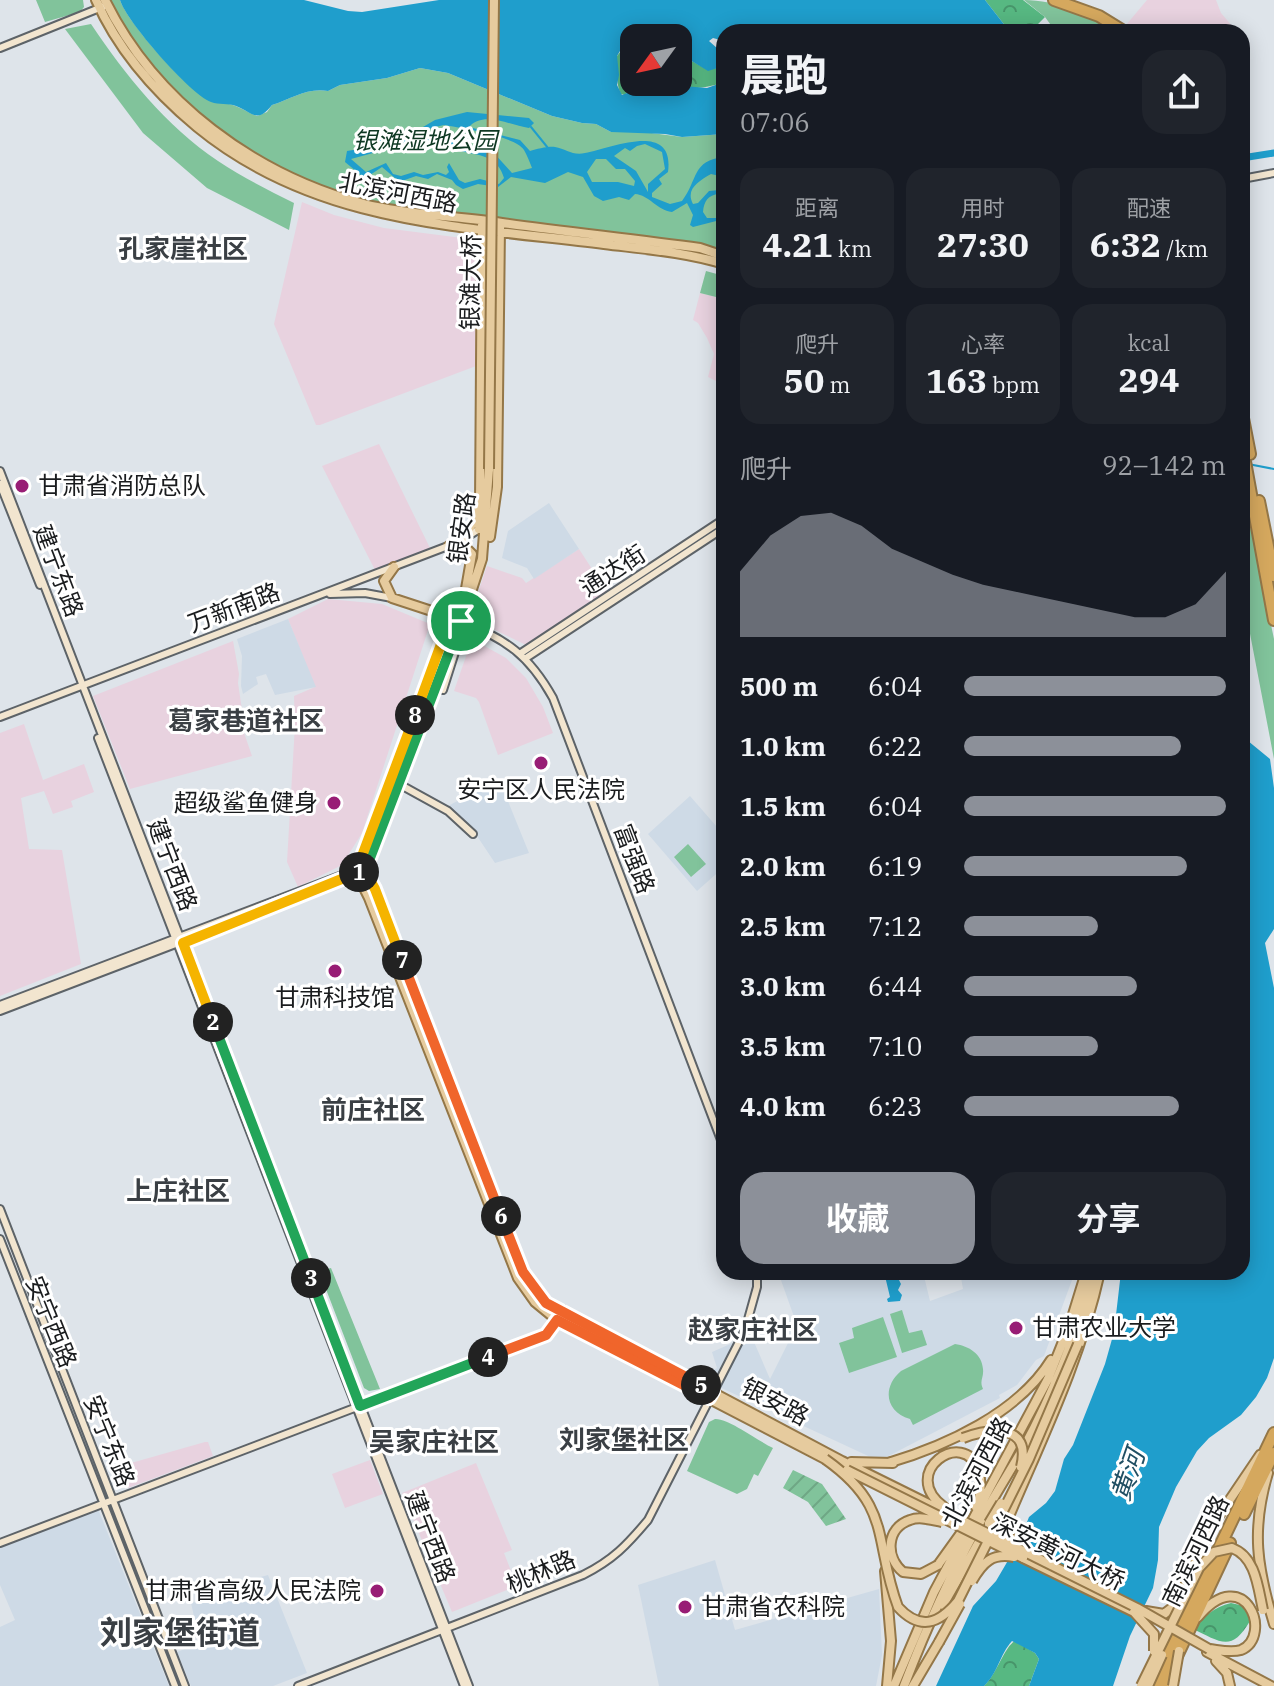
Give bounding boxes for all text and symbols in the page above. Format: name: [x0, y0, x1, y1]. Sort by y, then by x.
north arrow: [620, 24, 692, 96]
map controls: [620, 24, 692, 96]
text: 晨跑: [740, 46, 828, 103]
button: share: [1142, 50, 1226, 134]
text: 07:06: [740, 105, 810, 139]
park label: 银滩湿地公园: [353, 124, 500, 156]
street label: 北滨河西路: [336, 165, 460, 219]
text: 距离: [795, 193, 839, 222]
text: 用时: [961, 193, 1005, 222]
text: 配速: [1127, 193, 1171, 222]
text: 4.21: [762, 222, 833, 266]
text: 27:30: [937, 222, 1029, 266]
text: 6:32: [1090, 222, 1161, 266]
district label: 孔家崖社区: [118, 231, 248, 265]
street label: 银滩大桥: [453, 234, 487, 330]
text: km: [833, 234, 872, 263]
text: /km: [1161, 234, 1208, 263]
text: kcal: [1128, 328, 1170, 357]
text: 爬升: [795, 329, 839, 358]
text: 心率: [961, 329, 1005, 358]
text: 294: [1118, 357, 1180, 401]
text: 50: [784, 358, 824, 402]
text: 163: [926, 358, 987, 402]
text: m: [824, 370, 850, 399]
text: bpm: [987, 370, 1040, 399]
text: 92–142 m: [1102, 448, 1226, 482]
text: 爬升: [740, 451, 792, 485]
place label: 甘肃省消防总队: [38, 469, 206, 501]
marker: 甘肃省消防总队: [13, 477, 31, 495]
street label: 银安路: [440, 490, 482, 566]
street label: 建宁东路: [27, 520, 91, 621]
street label: 通达街: [574, 537, 651, 603]
street label: 万新南路: [183, 575, 284, 639]
pin: [427, 587, 495, 655]
icon: arrive: [439, 599, 483, 643]
text: 500 m: [740, 669, 818, 703]
text: 6:04: [868, 669, 922, 703]
pin: 8: [395, 695, 435, 735]
text: 8: [408, 700, 422, 729]
district label: 葛家巷道社区: [168, 703, 324, 737]
text: 1.0 km: [740, 729, 826, 763]
text: 6:22: [868, 729, 922, 763]
marker: 安宁区人民法院: [532, 754, 550, 772]
place label: 安宁区人民法院: [457, 773, 625, 805]
place label: 超级鲨鱼健身: [174, 786, 318, 818]
text: 1.5 km: [740, 789, 826, 823]
text: 6:04: [868, 789, 922, 823]
marker: 超级鲨鱼健身: [325, 794, 343, 812]
street label: 建宁西路: [141, 814, 205, 915]
street label: 富强路: [607, 819, 663, 898]
text: 2.0 km: [740, 849, 826, 883]
text: 6:19: [868, 849, 922, 883]
pin: 1: [339, 852, 379, 892]
text: 1: [352, 857, 366, 886]
text: 2.5 km: [740, 909, 826, 943]
text: 7:12: [868, 909, 922, 943]
pin: 7: [382, 940, 422, 980]
text: 7: [395, 945, 409, 974]
marker: 甘肃科技馆: [326, 962, 344, 980]
text: 3.0 km: [740, 969, 826, 1003]
text: 6:44: [868, 969, 922, 1003]
place label: 甘肃科技馆: [275, 981, 395, 1013]
pin: 2: [193, 1002, 233, 1042]
text: 2: [206, 1007, 220, 1036]
text: 3.5 km: [740, 1029, 826, 1063]
text: 7:10: [868, 1029, 922, 1063]
text: 4.0 km: [740, 1089, 826, 1123]
text: 6:23: [868, 1089, 922, 1123]
district label: 前庄社区: [321, 1092, 425, 1126]
button: 收藏: [740, 1172, 975, 1264]
button: 分享: [991, 1172, 1226, 1264]
district label: 上庄社区: [126, 1173, 230, 1207]
pin: 6: [481, 1196, 521, 1236]
text: 6: [494, 1201, 508, 1230]
pin: 3: [291, 1258, 331, 1298]
text: 3: [304, 1263, 318, 1292]
street label: 安宁西路: [19, 1271, 85, 1372]
place label: 甘肃农业大学: [1032, 1311, 1176, 1343]
district label: 赵家庄社区: [688, 1312, 818, 1346]
marker: 甘肃农业大学: [1007, 1319, 1025, 1337]
pin: 4: [468, 1337, 508, 1377]
text: 4: [481, 1342, 495, 1371]
pin: 5: [681, 1365, 721, 1405]
text: 5: [694, 1370, 708, 1399]
street label: 银安路: [736, 1370, 815, 1432]
street label: 安宁东路: [77, 1390, 143, 1491]
street label: 北滨河西路: [934, 1411, 1018, 1532]
district label: 刘家堡社区: [559, 1422, 689, 1456]
district label: 吴家庄社区: [369, 1424, 499, 1458]
water label: 黄河: [1103, 1440, 1153, 1505]
street label: 建宁西路: [399, 1486, 463, 1587]
street label: 南滨河西路: [1154, 1490, 1236, 1612]
street label: 深安黄河大桥: [987, 1505, 1130, 1597]
street label: 桃林路: [501, 1542, 580, 1600]
place label: 甘肃省高级人民法院: [145, 1574, 361, 1606]
marker: 甘肃省高级人民法院: [368, 1582, 386, 1600]
place label: 甘肃省农科院: [701, 1590, 845, 1622]
marker: 甘肃省农科院: [676, 1598, 694, 1616]
district label: 刘家堡街道: [100, 1611, 260, 1653]

